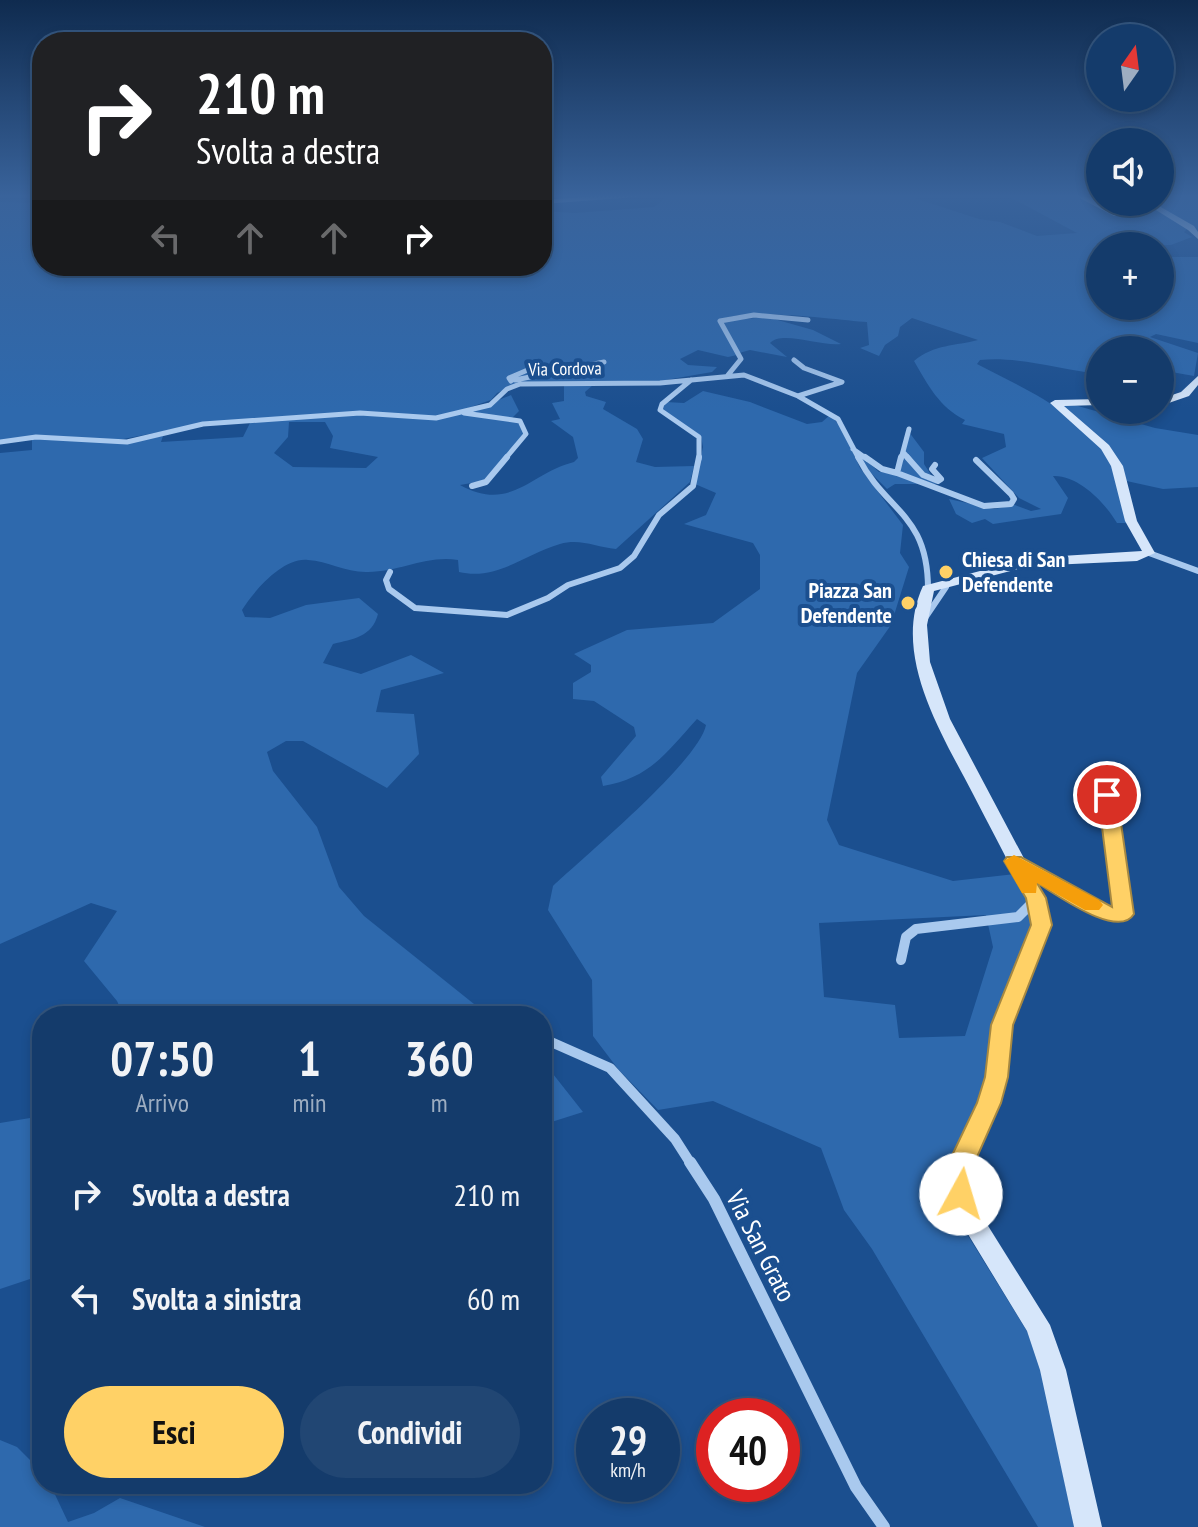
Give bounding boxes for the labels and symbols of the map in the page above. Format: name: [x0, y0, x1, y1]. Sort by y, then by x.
north arrow: [1086, 24, 1174, 112]
street label: Via Cordova: [527, 356, 602, 381]
place label: Chiesa di San Defendente: [962, 545, 1066, 598]
marker: Chiesa di San Defendente: [937, 563, 955, 581]
place label: Piazza San Defendente: [801, 576, 892, 629]
marker: Piazza San Defendente: [899, 594, 917, 612]
pin: [1073, 761, 1141, 829]
position arrow: [919, 1152, 1003, 1236]
street label: Via San Grato: [719, 1184, 804, 1307]
speed limit sign: 40: [696, 1398, 800, 1502]

